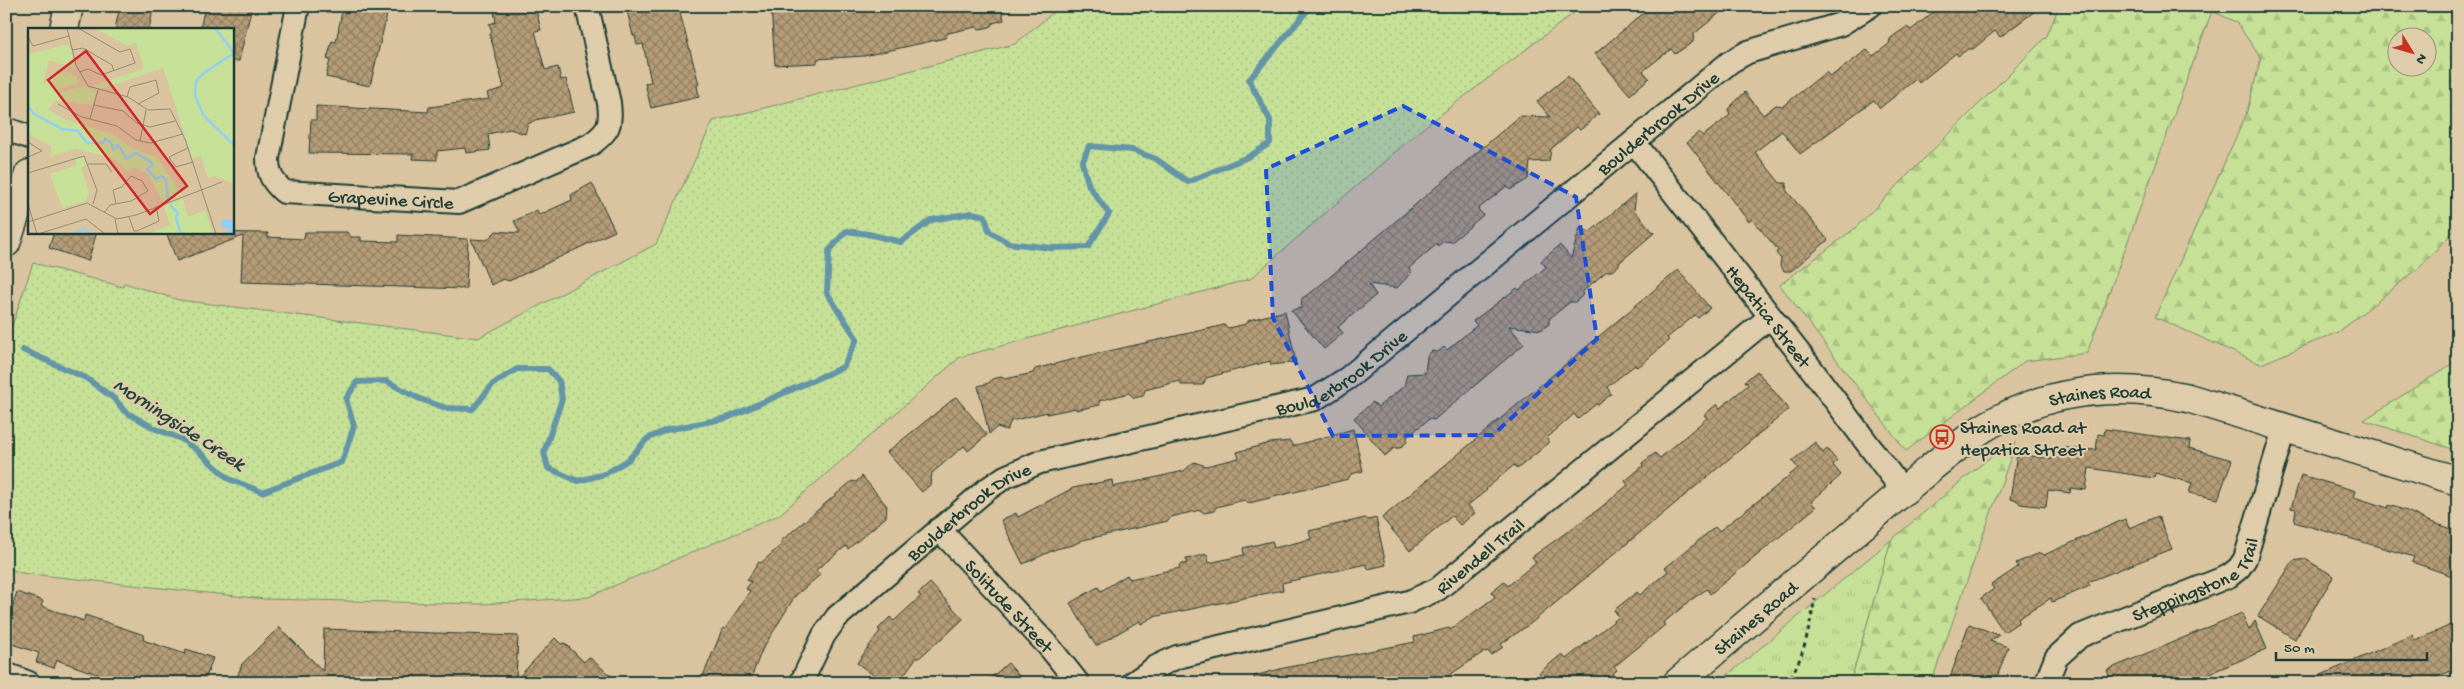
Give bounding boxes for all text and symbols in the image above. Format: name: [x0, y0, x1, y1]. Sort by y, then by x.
inset map: [28, 28, 234, 234]
north arrow: [2386, 28, 2436, 78]
text: N: [2411, 50, 2430, 67]
street label: Boulderbrook Drive: [1593, 68, 1725, 183]
street label: Grapevine Circle: [327, 187, 454, 217]
street label: Hepatica Street: [1719, 261, 1816, 375]
street label: Boulderbrook Drive: [1273, 326, 1413, 423]
water label: Morningside Creek: [108, 375, 250, 478]
street label: Staines Road: [2047, 382, 2154, 414]
place label: Staines Road at Hepatica Street: [1960, 418, 2088, 463]
bus stop icon: Staines Road at Hepatica Street: [1929, 424, 1955, 450]
street label: Boulderbrook Drive: [903, 459, 1035, 568]
street label: Rivendell Trail: [1433, 515, 1531, 601]
street label: Steppingstone Trail: [2129, 535, 2266, 629]
street label: Solitude Street: [958, 556, 1058, 661]
street label: Staines Road: [1710, 576, 1805, 662]
scale bar: [2276, 629, 2428, 661]
text: 50 m: [2284, 640, 2315, 658]

